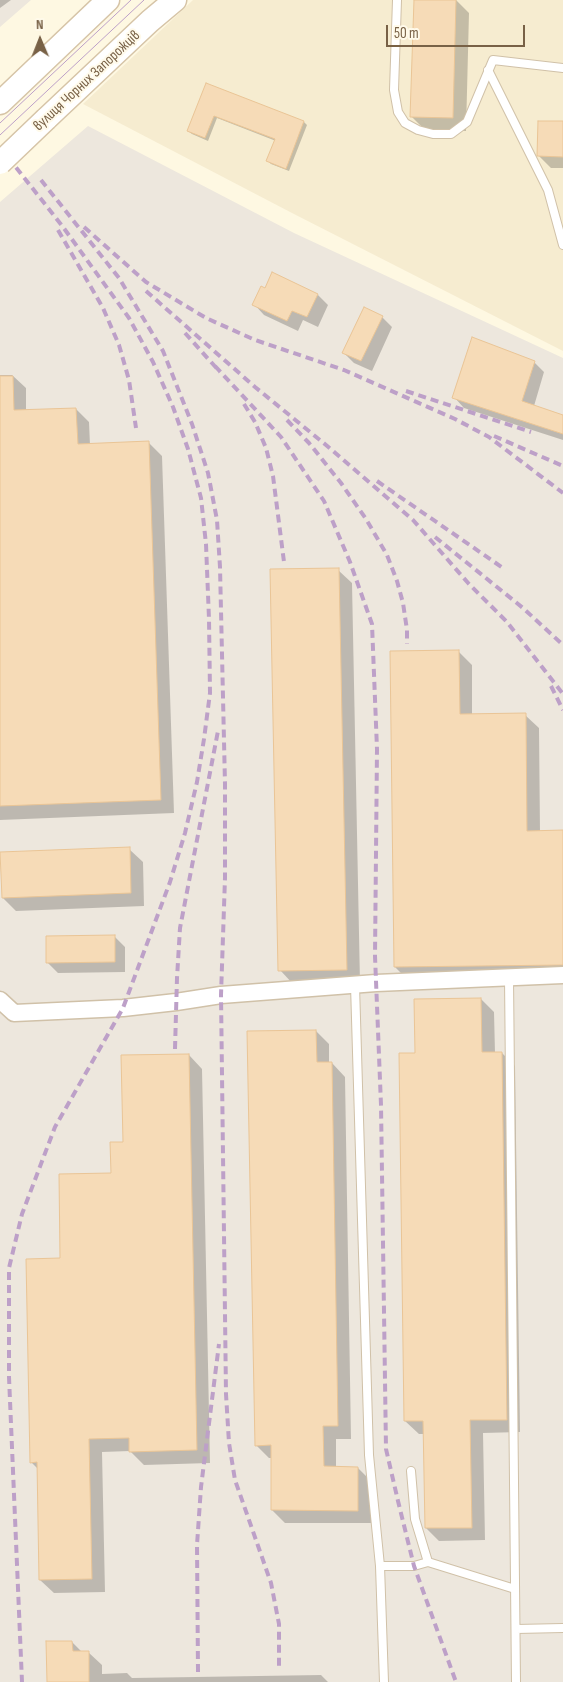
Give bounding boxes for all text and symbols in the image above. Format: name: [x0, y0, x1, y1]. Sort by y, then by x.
north arrow: [15, 15, 65, 65]
scale bar: [388, 15, 527, 47]
text: N: [36, 16, 44, 33]
text: 50 m: [394, 24, 419, 43]
street label: вулиця Чорних Запорожців: [30, 27, 144, 135]

